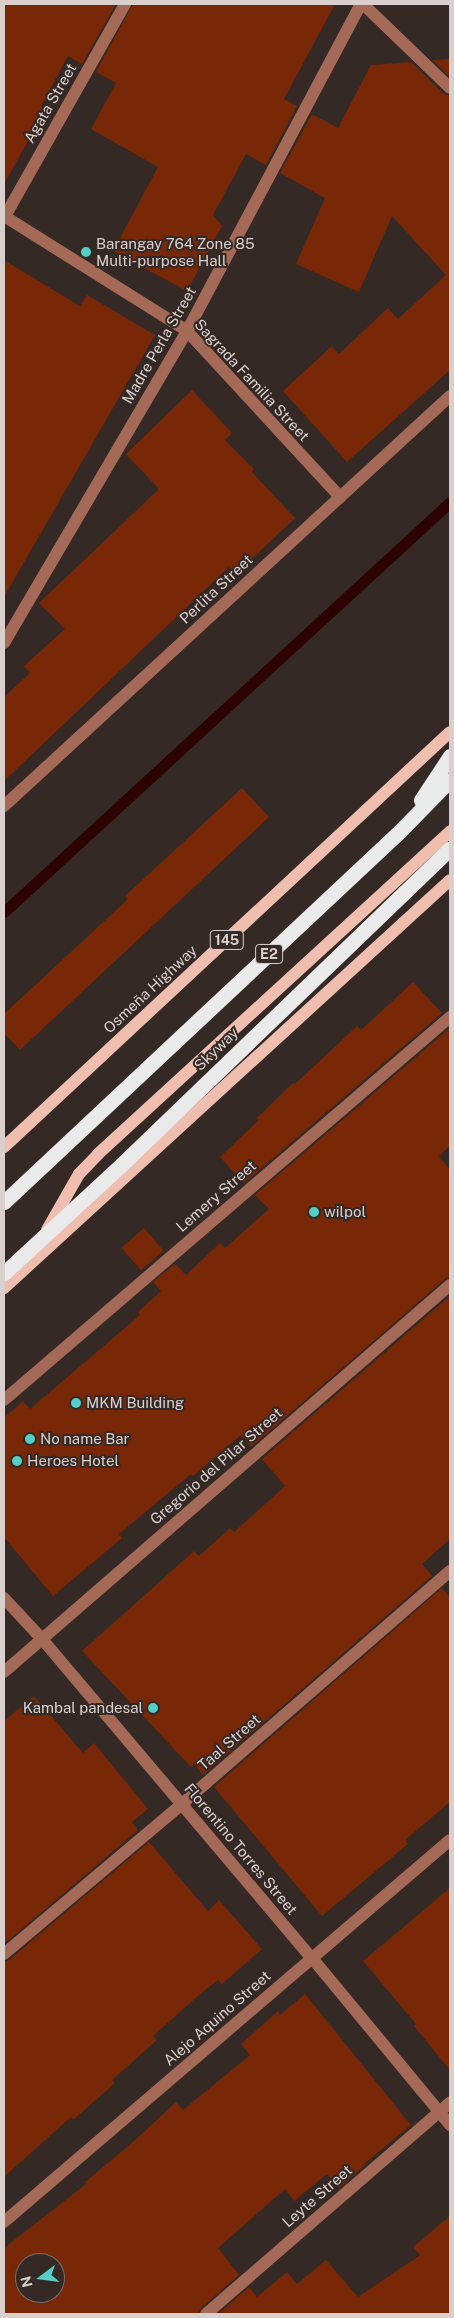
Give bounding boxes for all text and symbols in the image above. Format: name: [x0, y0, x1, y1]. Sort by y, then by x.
street label: Agata Street: [20, 60, 80, 146]
place label: Barangay 764 Zone 85 Multi-purpose Hall: [96, 234, 255, 269]
marker: Barangay 764 Zone 85 Multi-purpose Hall: [80, 246, 92, 258]
street label: Madre Perla Street: [118, 283, 200, 407]
street label: Sagrada Familia Street: [191, 315, 313, 445]
street label: Perlita Street: [176, 551, 256, 627]
road number: 145: [210, 928, 244, 952]
street label: Osmeña Highway: [100, 941, 200, 1037]
road number: E2: [254, 942, 284, 966]
street label: Skyway: [190, 1024, 242, 1074]
street label: Lemery Street: [172, 1156, 260, 1236]
place label: wilpol: [324, 1203, 366, 1221]
marker: wilpol: [308, 1206, 320, 1218]
place label: MKM Building: [86, 1394, 184, 1412]
marker: MKM Building: [70, 1397, 82, 1409]
street label: Gregorio del Pilar Street: [146, 1404, 286, 1528]
place label: No name Bar: [40, 1430, 130, 1448]
marker: No name Bar: [24, 1433, 36, 1445]
place label: Heroes Hotel: [27, 1452, 119, 1470]
marker: Heroes Hotel: [11, 1455, 23, 1467]
place label: Kambal pandesal: [23, 1699, 143, 1717]
marker: Kambal pandesal: [147, 1702, 159, 1714]
street label: Taal Street: [194, 1710, 264, 1774]
street label: Florentino Torres Street: [181, 1780, 301, 1918]
street label: Alejo Aquino Street: [160, 1967, 274, 2069]
street label: Leyte Street: [278, 2161, 356, 2231]
north arrow: [15, 2253, 65, 2303]
text: N: [17, 2274, 36, 2289]

